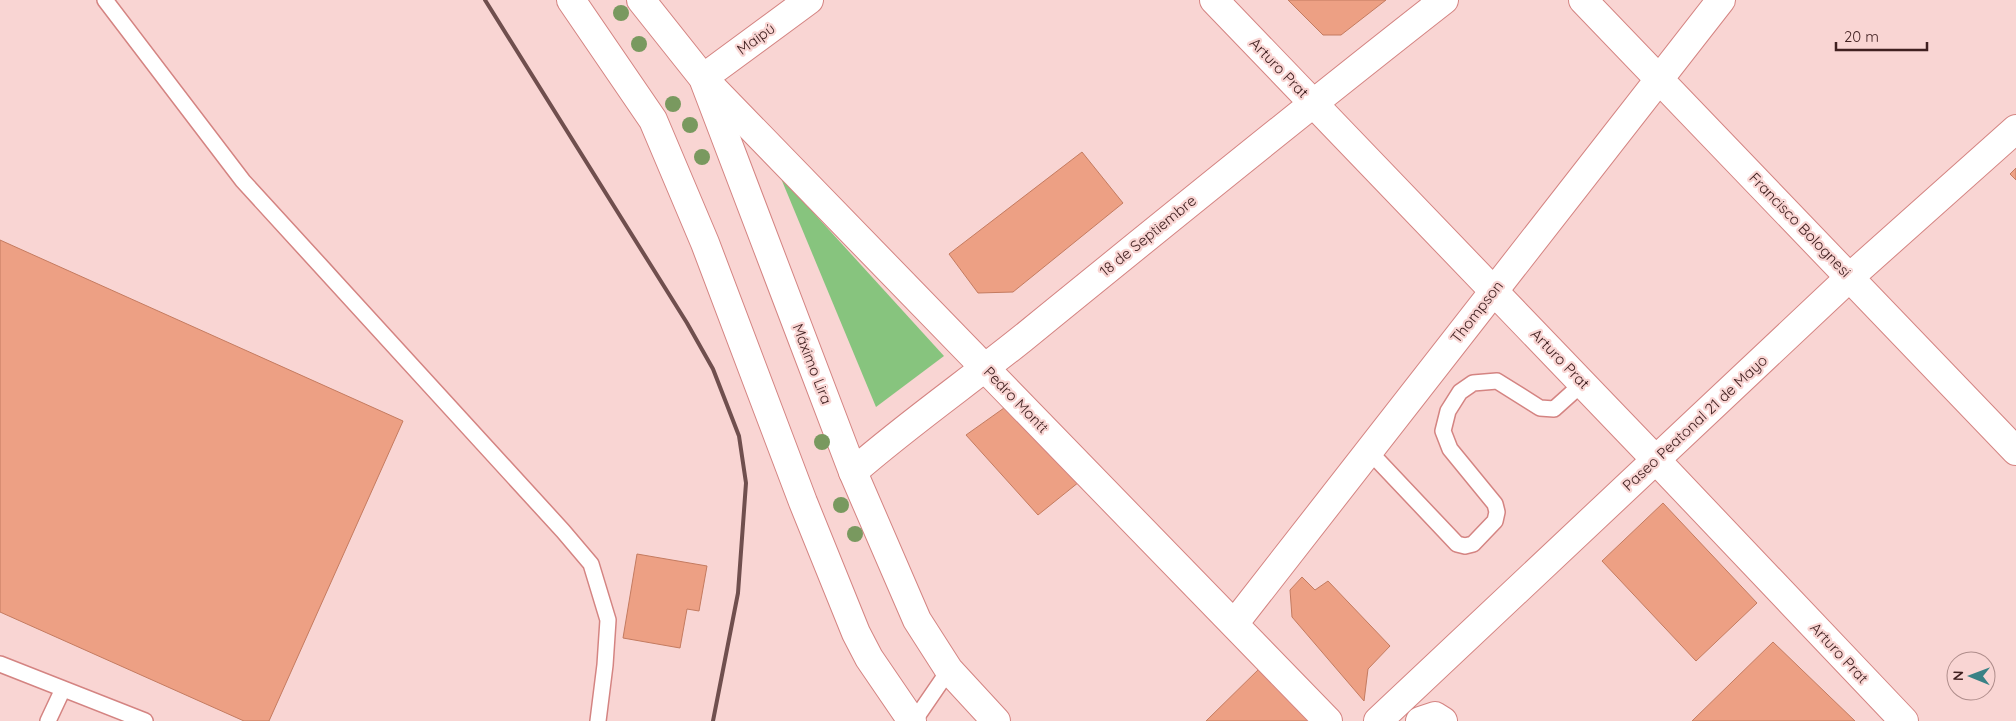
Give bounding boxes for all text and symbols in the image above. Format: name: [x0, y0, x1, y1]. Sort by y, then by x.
street label: Maipú: [733, 18, 778, 59]
scale bar: [1836, 20, 1927, 52]
text: 20 m: [1844, 27, 1879, 46]
street label: Arturo Prat: [1246, 34, 1313, 102]
street label: Francisco Bolognesi: [1745, 168, 1855, 281]
street label: 18 de Septiembre: [1096, 191, 1200, 280]
street label: Thompson: [1446, 277, 1507, 347]
street label: Máximo Lira: [788, 321, 837, 407]
street label: Arturo Prat: [1527, 325, 1594, 393]
street label: Paseo Peatonal 21 de Mayo: [1618, 351, 1771, 495]
street label: Pedro Montt: [980, 362, 1053, 437]
street label: Arturo Prat: [1806, 618, 1872, 687]
north arrow: [1946, 651, 1996, 701]
text: N: [1949, 670, 1967, 681]

